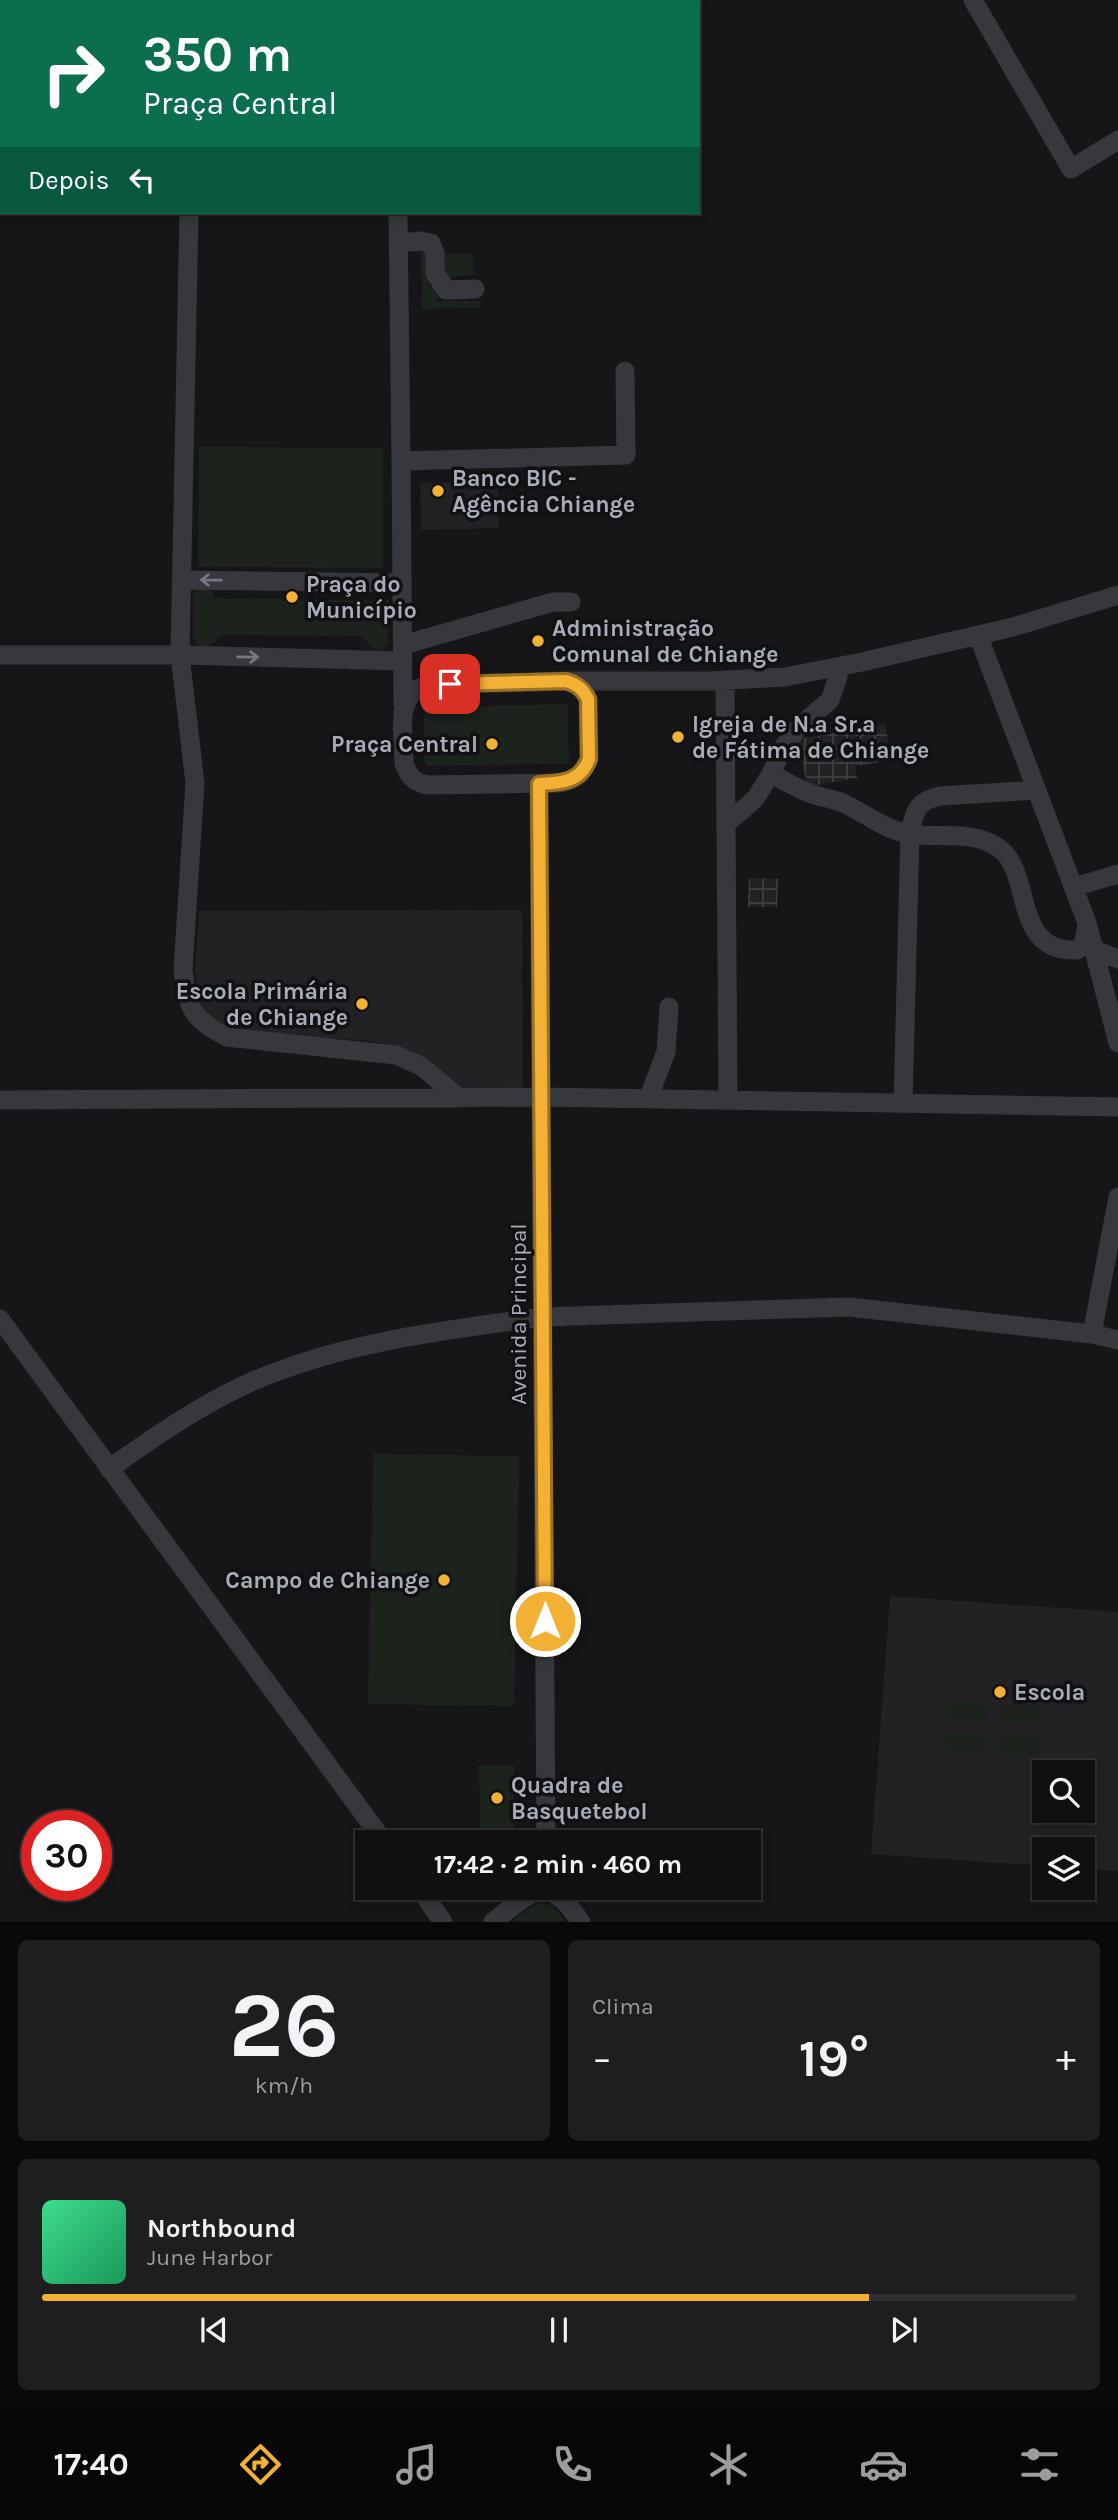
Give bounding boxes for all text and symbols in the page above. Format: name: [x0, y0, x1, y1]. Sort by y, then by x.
text: 350 m: [143, 26, 292, 83]
icon: right: [28, 28, 119, 119]
text: Praça Central: [143, 85, 337, 122]
icon: left: [123, 161, 161, 199]
text: Depois: [28, 165, 109, 196]
place label: Banco BIC - Agência Chiange: [452, 465, 635, 518]
marker: Banco BIC - Agência Chiange: [430, 483, 446, 499]
place label: Praça do Município: [306, 571, 417, 624]
one-way arrow: [200, 573, 223, 587]
marker: Praça do Município: [284, 589, 300, 605]
place label: Administração Comunal de Chiange: [552, 615, 778, 668]
marker: Administração Comunal de Chiange: [530, 633, 546, 649]
one-way arrow: [237, 650, 260, 664]
pin: [420, 654, 480, 714]
icon: arrive: [431, 665, 469, 703]
place label: Igreja de N.ª Sr.ª de Fátima de Chiange: [692, 711, 929, 764]
marker: Igreja de N.ª Sr.ª de Fátima de Chiange: [670, 729, 686, 745]
place label: Praça Central: [331, 731, 478, 758]
marker: Praça Central: [484, 736, 500, 752]
place label: Escola Primária de Chiange: [176, 978, 348, 1031]
marker: Escola Primária de Chiange: [354, 996, 370, 1012]
street label: Avenida Principal: [505, 1223, 532, 1405]
place label: Campo de Chiange: [225, 1567, 430, 1594]
marker: Campo de Chiange: [436, 1572, 452, 1588]
position arrow: [508, 1584, 582, 1658]
place label: Escola: [1014, 1679, 1085, 1706]
marker: Escola: [992, 1684, 1008, 1700]
map controls: [1032, 1760, 1095, 1900]
button: search: [1032, 1760, 1095, 1823]
place label: Quadra de Basquetebol: [511, 1772, 648, 1825]
marker: Quadra de Basquetebol: [489, 1790, 505, 1806]
speed limit sign: 30: [21, 1810, 112, 1901]
button: layers: [1032, 1837, 1095, 1900]
text: 17:42 · 2 min · 460 m: [434, 1849, 682, 1880]
text: 26: [229, 1973, 339, 2079]
text: Clima: [592, 1993, 654, 2020]
text: 19°: [799, 2028, 869, 2089]
text: −: [592, 2036, 612, 2081]
text: +: [1056, 2036, 1076, 2081]
text: km/h: [255, 2072, 313, 2099]
text: Northbound: [147, 2213, 296, 2244]
text: June Harbor: [147, 2244, 272, 2271]
icon: previous: [195, 2311, 233, 2349]
icon: pause: [540, 2311, 578, 2349]
icon: next: [885, 2311, 923, 2349]
icon: directions: [236, 2440, 285, 2489]
icon: music: [392, 2440, 441, 2489]
icon: phone: [548, 2440, 597, 2489]
icon: climate: [704, 2440, 753, 2489]
icon: car: [859, 2440, 908, 2489]
icon: filters: [1015, 2440, 1064, 2489]
text: 17:40: [53, 2446, 129, 2483]

